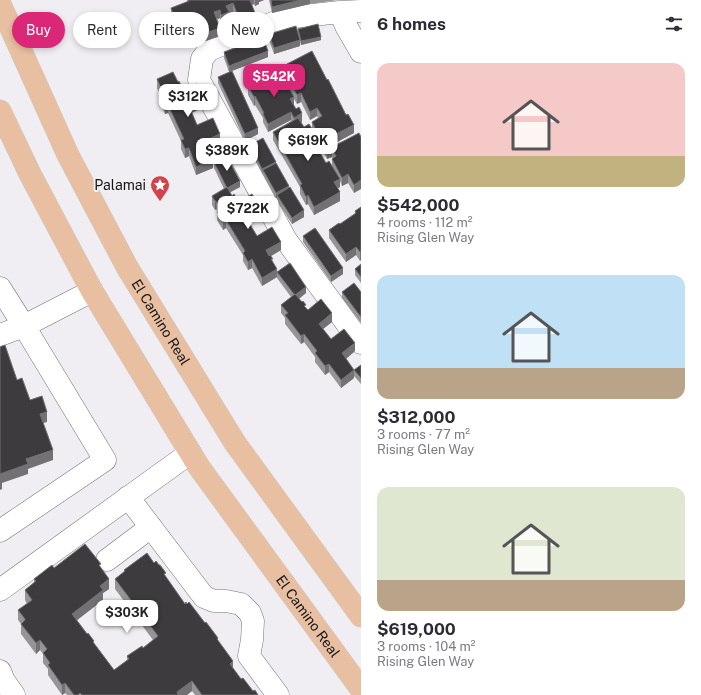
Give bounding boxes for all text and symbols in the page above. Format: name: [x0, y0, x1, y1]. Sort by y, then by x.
chip: Buy: [12, 12, 65, 48]
chip: Rent: [73, 12, 131, 48]
chip: Filters: [139, 12, 209, 48]
chip: New: [217, 12, 274, 48]
icon: filters: [663, 13, 685, 35]
text: 6 homes: [377, 14, 446, 34]
pin: $542K: [246, 64, 302, 98]
text: $542K: [252, 69, 296, 84]
pin: $312K: [160, 84, 216, 118]
text: $312K: [168, 89, 208, 104]
icon: home: [495, 89, 567, 161]
pin: $619K: [280, 128, 336, 162]
text: $619K: [288, 133, 328, 148]
pin: $389K: [199, 138, 255, 172]
text: $389K: [205, 143, 249, 158]
place icon: Palamai: [149, 174, 171, 202]
place label: Palamai: [94, 177, 146, 193]
text: $542,000: [377, 195, 459, 215]
pin: $722K: [220, 196, 276, 230]
text: $722K: [227, 201, 269, 216]
text: 4 rooms · 112 m²: [377, 215, 472, 230]
text: Rising Glen Way: [377, 230, 474, 245]
street label: El Camino Real: [129, 276, 193, 368]
icon: home: [495, 301, 567, 373]
text: $312,000: [377, 407, 455, 427]
text: 3 rooms · 77 m²: [377, 427, 470, 442]
text: Rising Glen Way: [377, 442, 474, 457]
icon: home: [495, 513, 567, 585]
street label: El Camino Real: [273, 572, 343, 660]
pin: $303K: [99, 600, 155, 634]
text: $303K: [105, 605, 149, 620]
text: $619,000: [377, 619, 456, 639]
text: 3 rooms · 104 m²: [377, 639, 476, 654]
text: Rising Glen Way: [377, 654, 474, 669]

